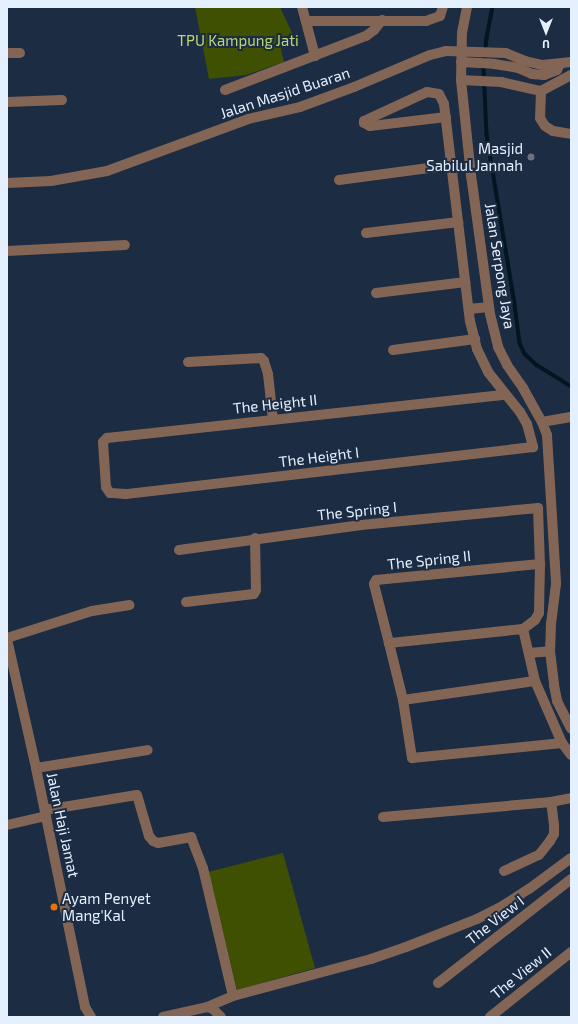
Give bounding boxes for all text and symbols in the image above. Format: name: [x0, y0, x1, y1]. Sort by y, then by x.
north arrow: [526, 12, 566, 52]
park label: TPU Kampung Jati: [177, 32, 299, 50]
text: U: [542, 38, 550, 51]
street label: Jalan Masjid Buaran: [218, 63, 352, 123]
place label: Masjid Sabilul Jannah: [426, 139, 523, 174]
marker: Masjid Sabilul Jannah: [526, 152, 536, 162]
street label: Jalan Serpong Jaya: [481, 202, 519, 330]
street label: The Height II: [232, 391, 318, 417]
street label: The Height I: [278, 443, 360, 471]
street label: The Spring I: [316, 498, 398, 524]
street label: The Spring II: [386, 547, 472, 573]
street label: Jalan Haji Jamat: [43, 771, 83, 879]
place label: Ayam Penyet Mang'Kal: [62, 889, 151, 924]
street label: The View I: [462, 892, 528, 948]
marker: Ayam Penyet Mang'Kal: [49, 902, 59, 912]
street label: The View II: [487, 943, 555, 1003]

